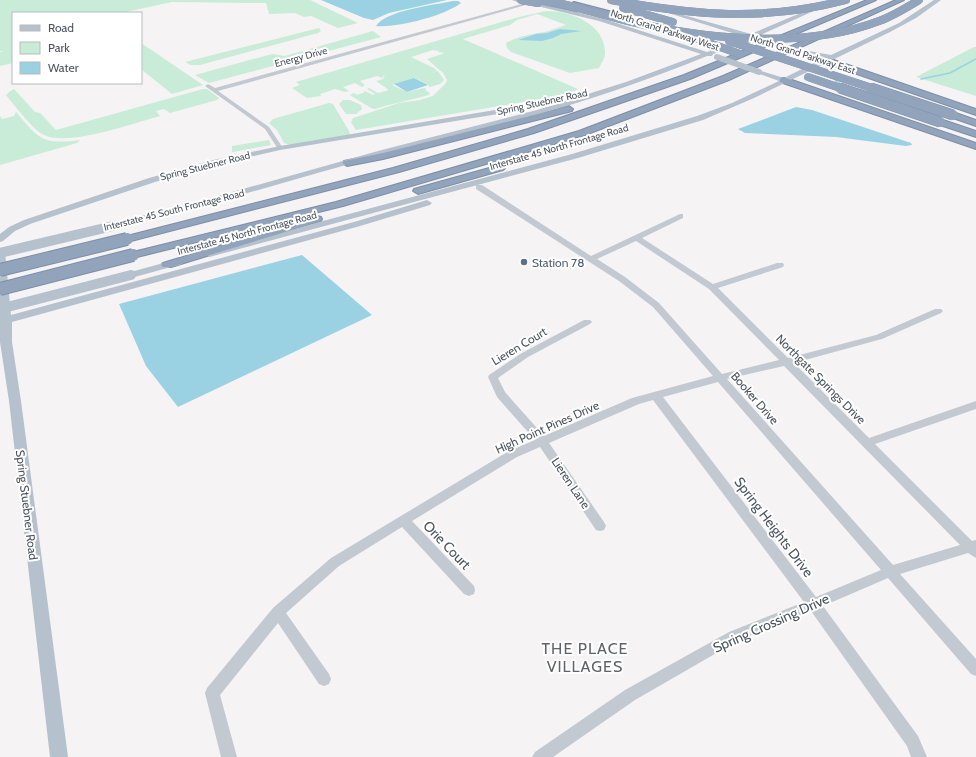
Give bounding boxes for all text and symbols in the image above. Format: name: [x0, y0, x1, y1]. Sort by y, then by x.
street label: North Grand Parkway West: [609, 6, 722, 54]
legend: [12, 12, 142, 84]
text: Road: [48, 20, 74, 35]
street label: North Grand Parkway East: [749, 31, 858, 77]
text: Park: [48, 40, 70, 55]
street label: Energy Drive: [273, 44, 329, 70]
text: Water: [48, 60, 79, 75]
street label: Spring Stuebner Road: [496, 86, 588, 118]
street label: Interstate 45 North Frontage Road: [488, 121, 630, 173]
street label: Spring Stuebner Road: [159, 149, 251, 183]
street label: Interstate 45 South Frontage Road: [102, 186, 246, 234]
street label: Interstate 45 North Frontage Road: [176, 208, 318, 258]
place label: Station 78: [532, 255, 584, 270]
marker: Station 78: [519, 257, 529, 267]
street label: Lieren Court: [489, 324, 549, 368]
street label: Northgate Springs Drive: [773, 331, 869, 427]
street label: Booker Drive: [728, 369, 782, 427]
street label: High Point Pines Drive: [493, 397, 601, 457]
street label: Spring Stuebner Road: [13, 449, 41, 561]
street label: Lieren Lane: [548, 455, 594, 511]
street label: Spring Heights Drive: [731, 473, 817, 581]
street label: Orie Court: [419, 517, 475, 573]
street label: Spring Crossing Drive: [710, 589, 832, 657]
district label: THE PLACE VILLAGES: [542, 639, 628, 676]

